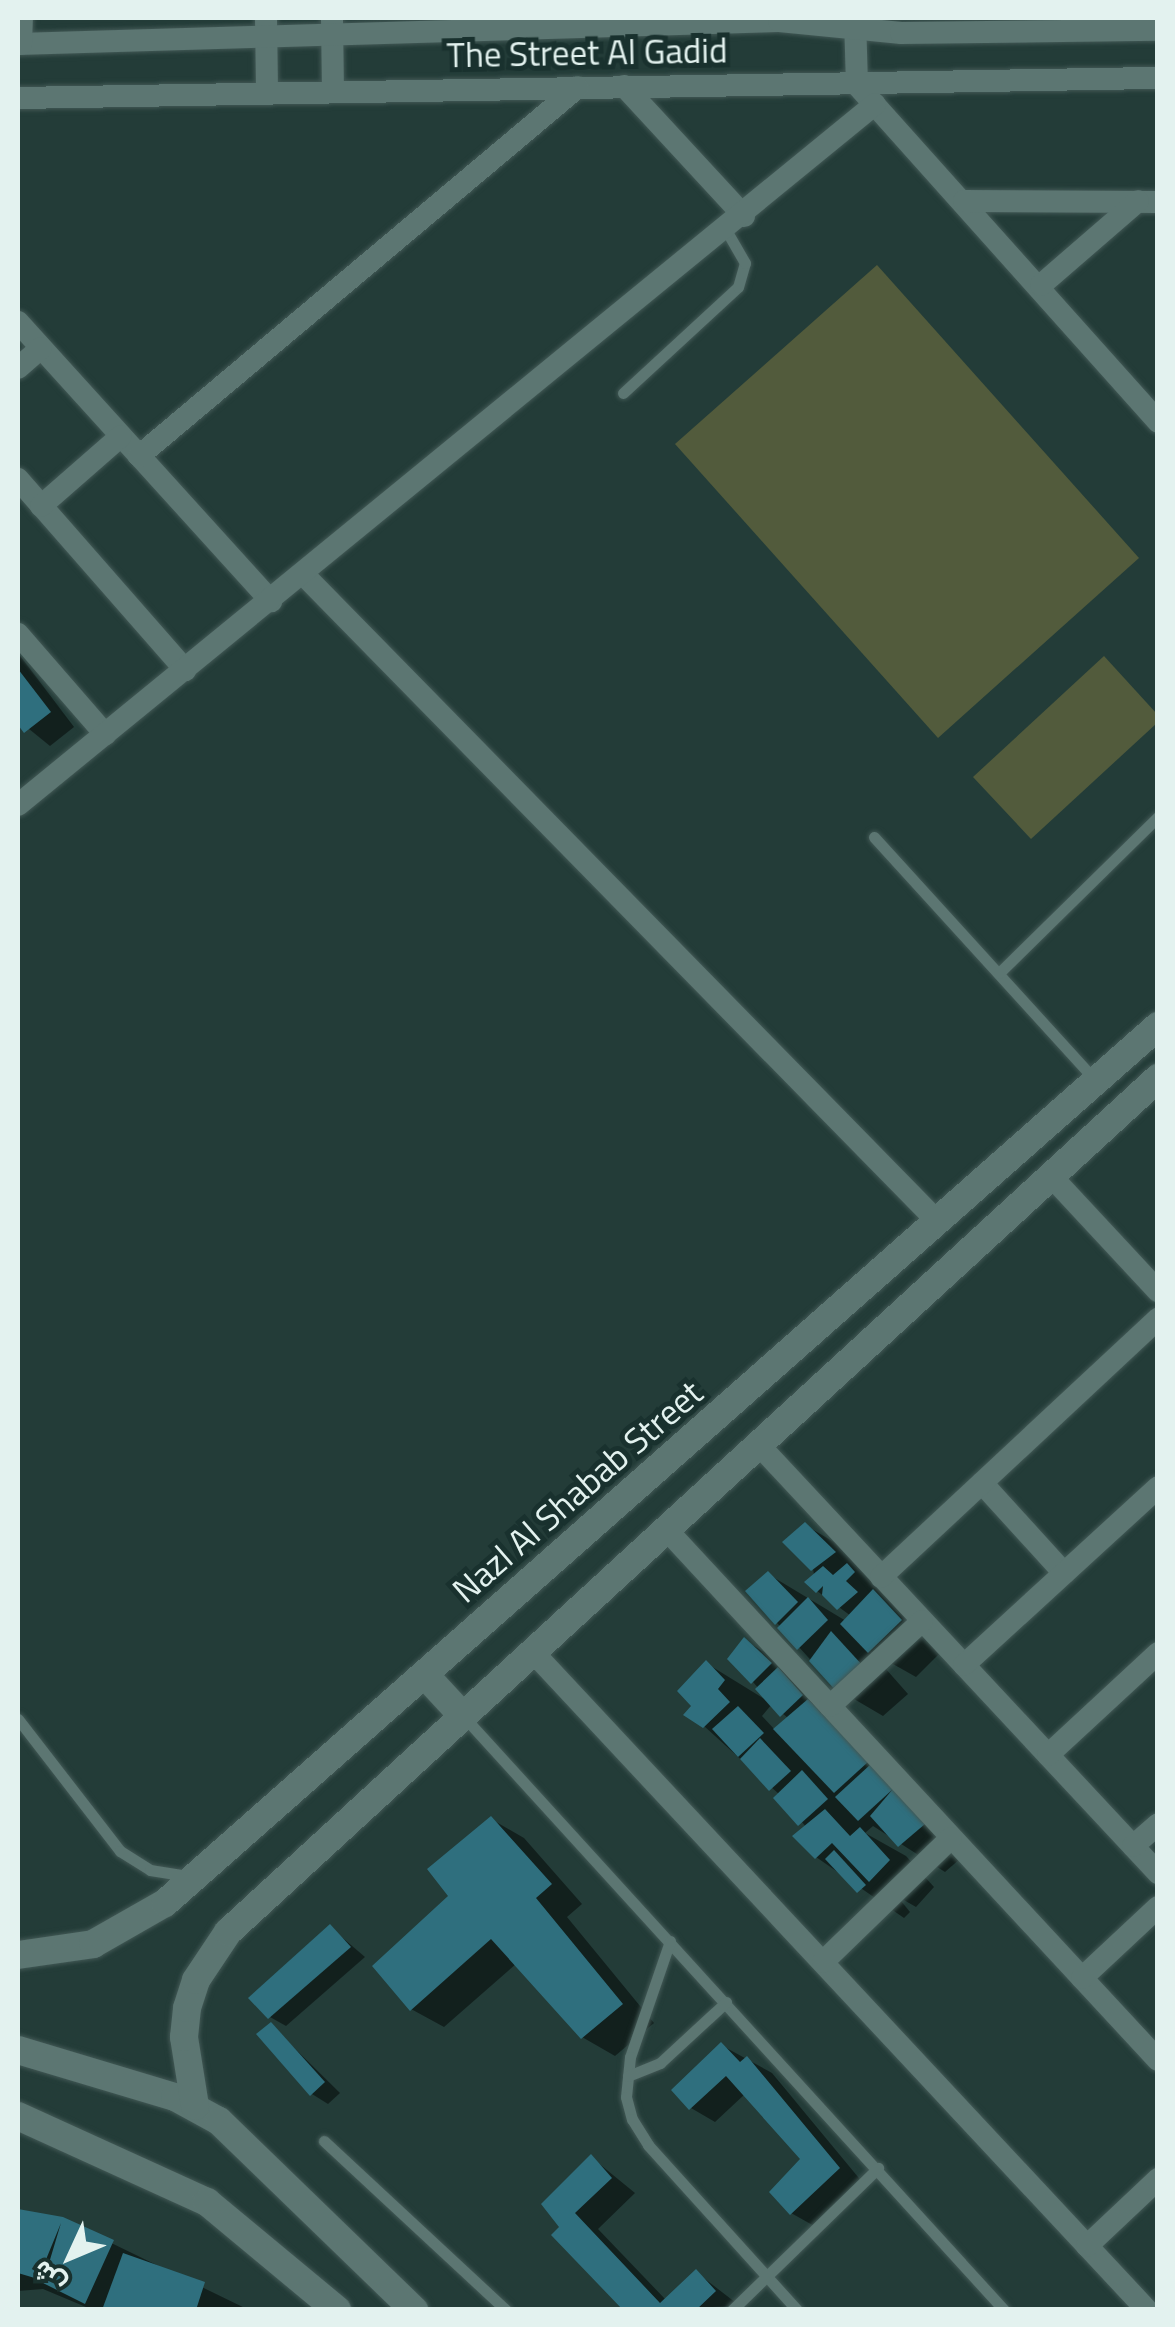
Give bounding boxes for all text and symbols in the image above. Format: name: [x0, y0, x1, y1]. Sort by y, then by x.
street label: The Street Al Gadid: [446, 29, 728, 75]
street label: Nazl Al Shabab Street: [444, 1371, 710, 1611]
north arrow: [20, 2207, 120, 2307]
text: ش: [21, 2251, 75, 2305]

